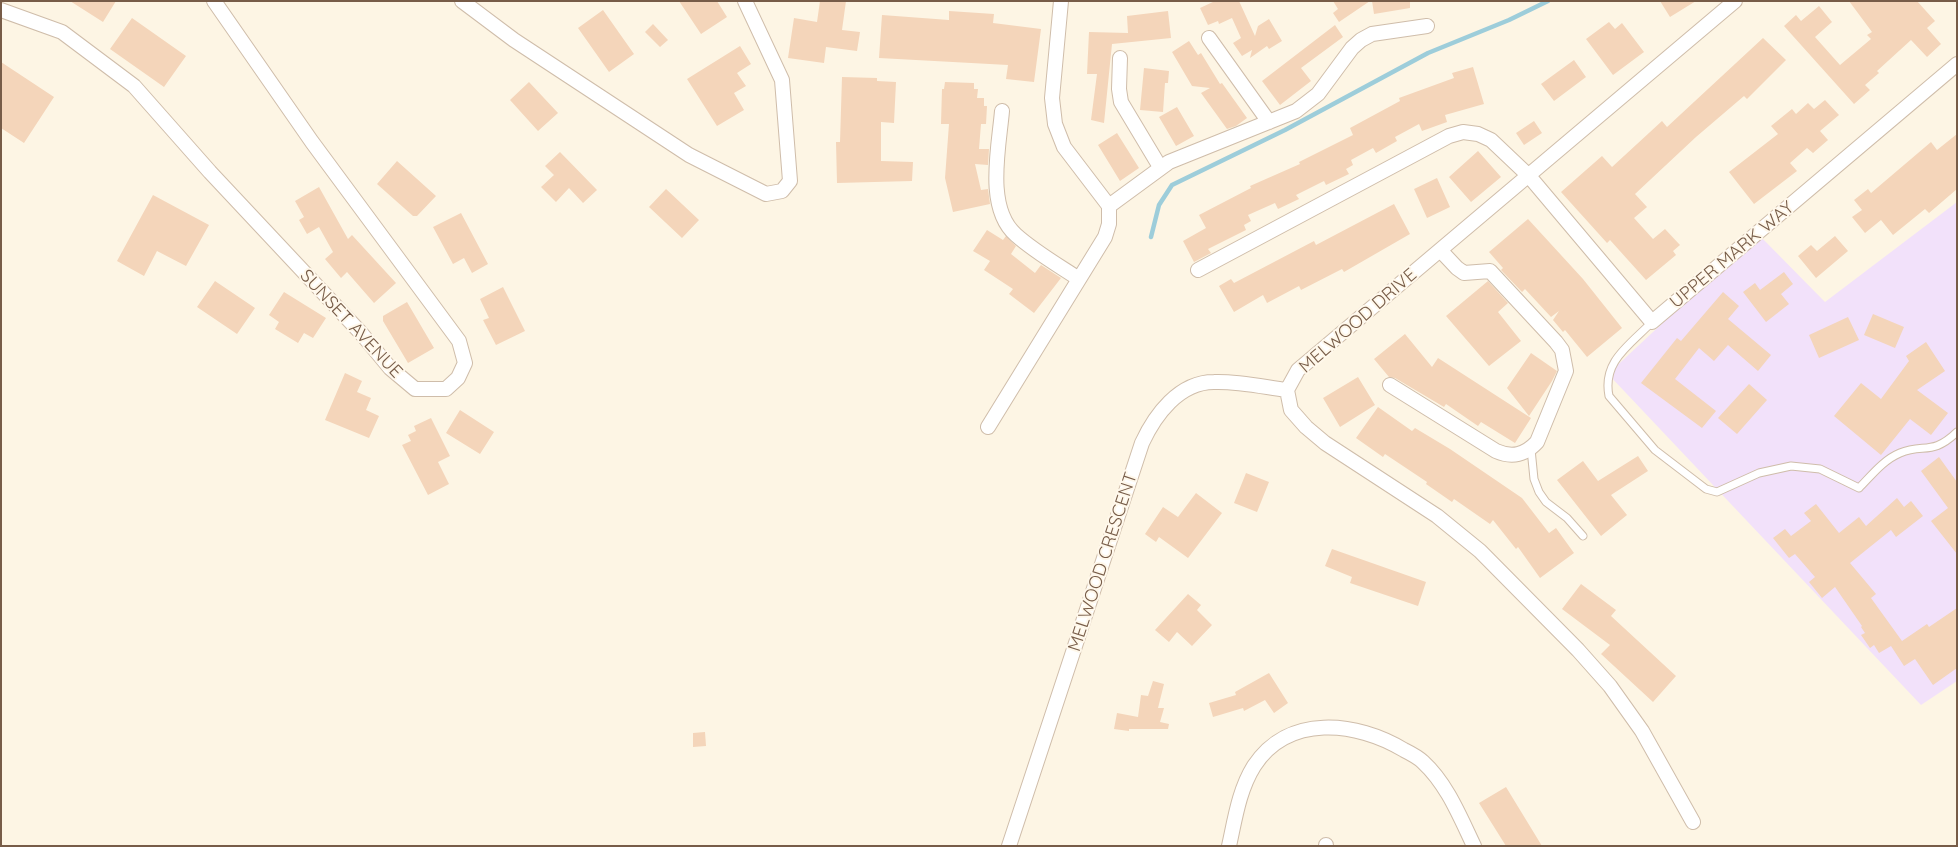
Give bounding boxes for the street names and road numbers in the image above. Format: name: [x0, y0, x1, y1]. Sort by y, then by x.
street label: UPPER MARK WAY: [1666, 197, 1798, 313]
street label: MELWOOD DRIVE: [1295, 264, 1421, 378]
street label: SUNSET AVENUE: [295, 265, 407, 383]
street label: MELWOOD CRESCENT: [1064, 470, 1142, 654]

